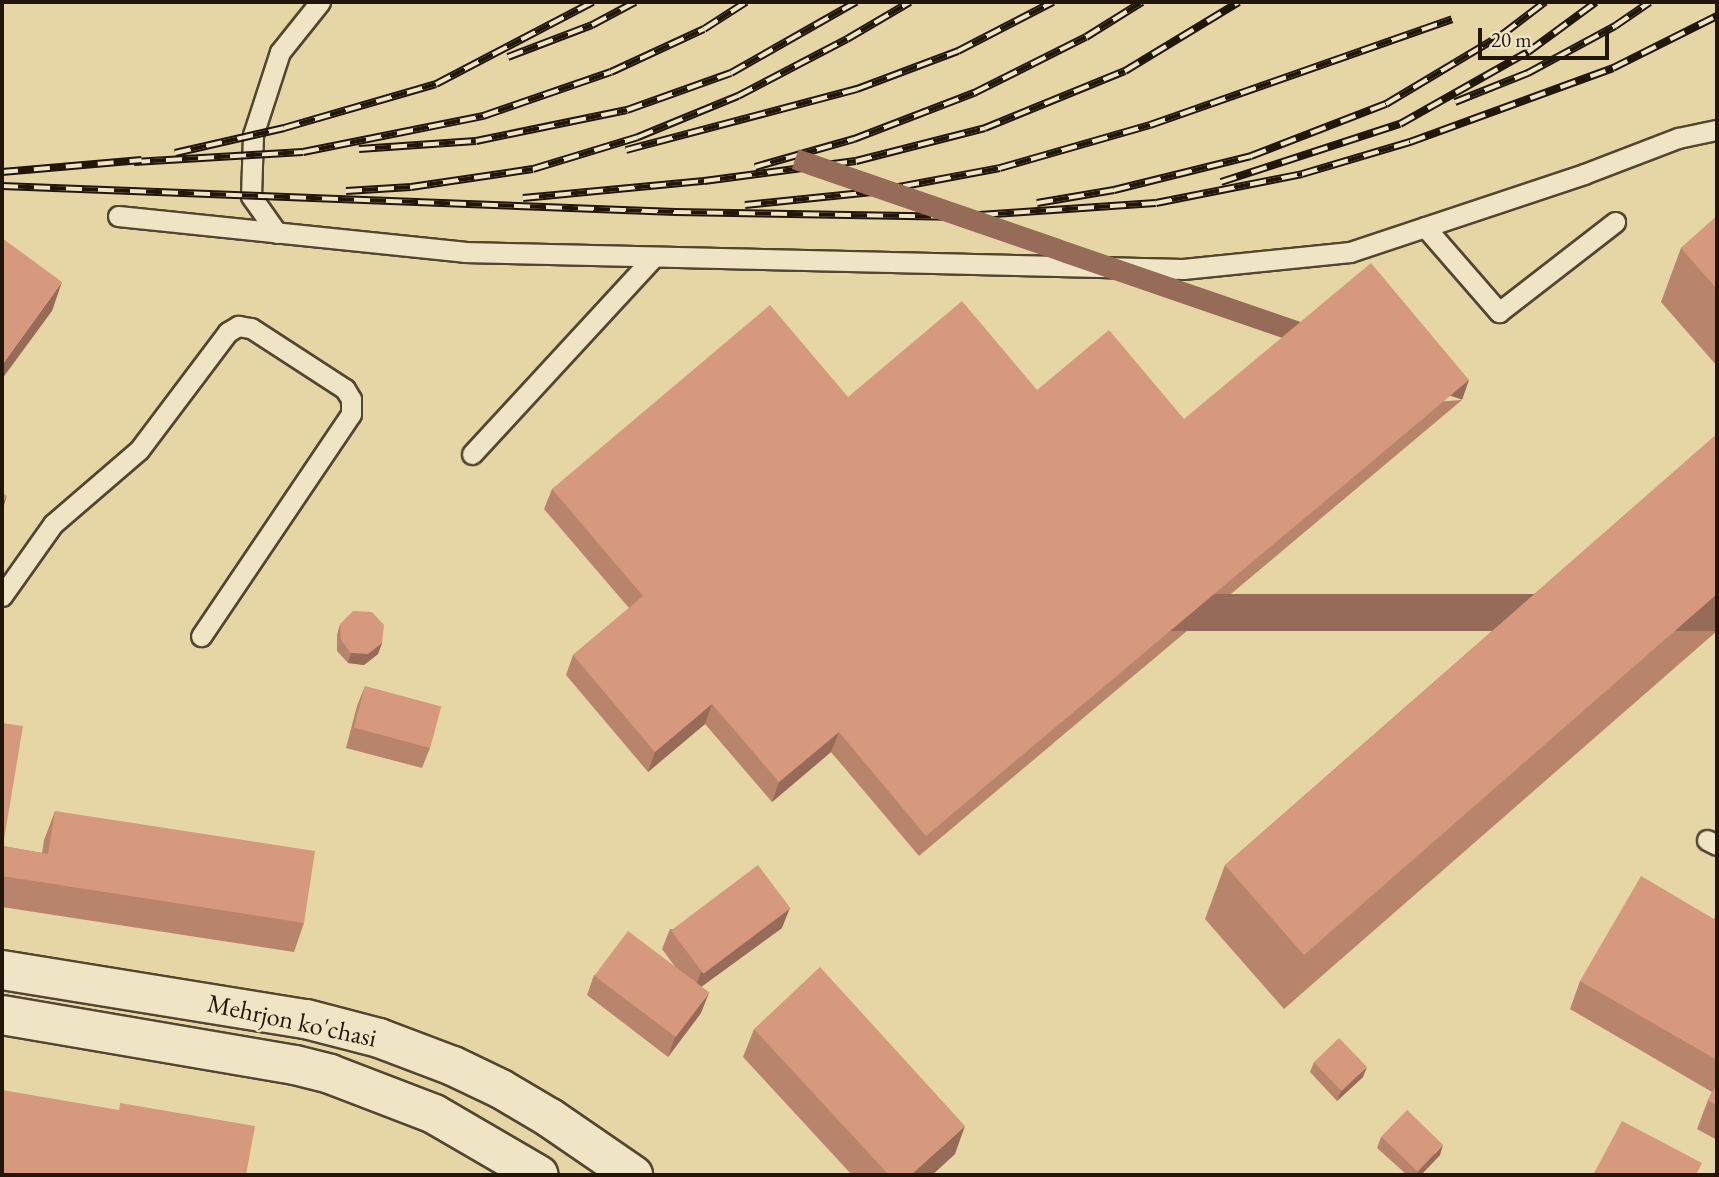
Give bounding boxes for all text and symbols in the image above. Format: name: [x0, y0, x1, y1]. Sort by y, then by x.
scale bar: [1481, 14, 1612, 58]
text: 20 m: [1491, 26, 1532, 53]
street label: Mehrjon ko'chasi: [205, 988, 379, 1054]

